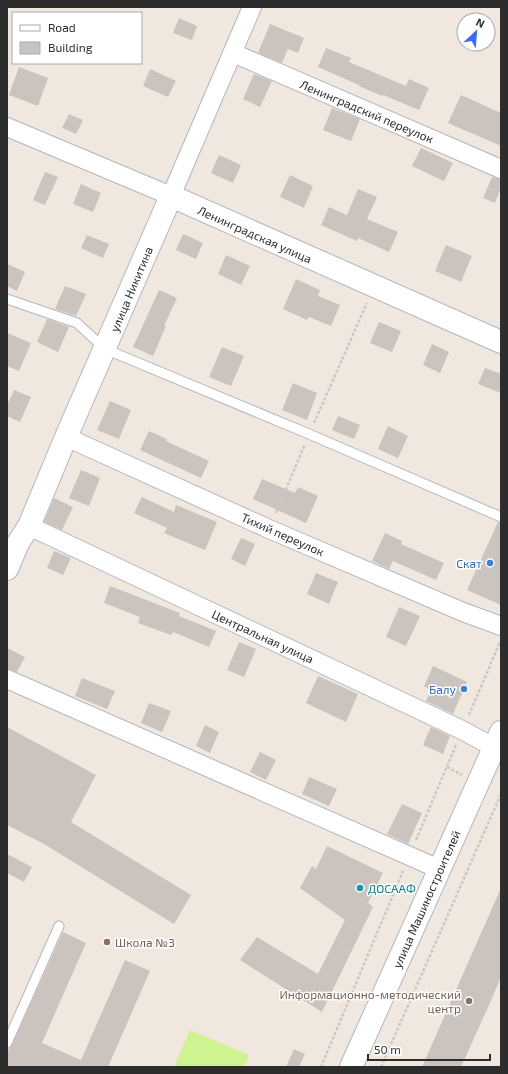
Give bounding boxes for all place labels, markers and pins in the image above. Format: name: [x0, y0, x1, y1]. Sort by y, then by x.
place label: Скат: [456, 556, 482, 570]
marker: Скат: [485, 558, 495, 568]
place label: Балу: [429, 682, 457, 697]
marker: Балу: [459, 684, 469, 694]
place label: ДОСААФ: [368, 881, 416, 895]
marker: ДОСААФ: [355, 883, 365, 893]
place label: Школа №3: [115, 935, 175, 949]
marker: Школа №3: [102, 937, 112, 947]
place label: Информационно-методический центр: [279, 987, 461, 1015]
marker: Информационно-методический центр: [464, 996, 474, 1006]

